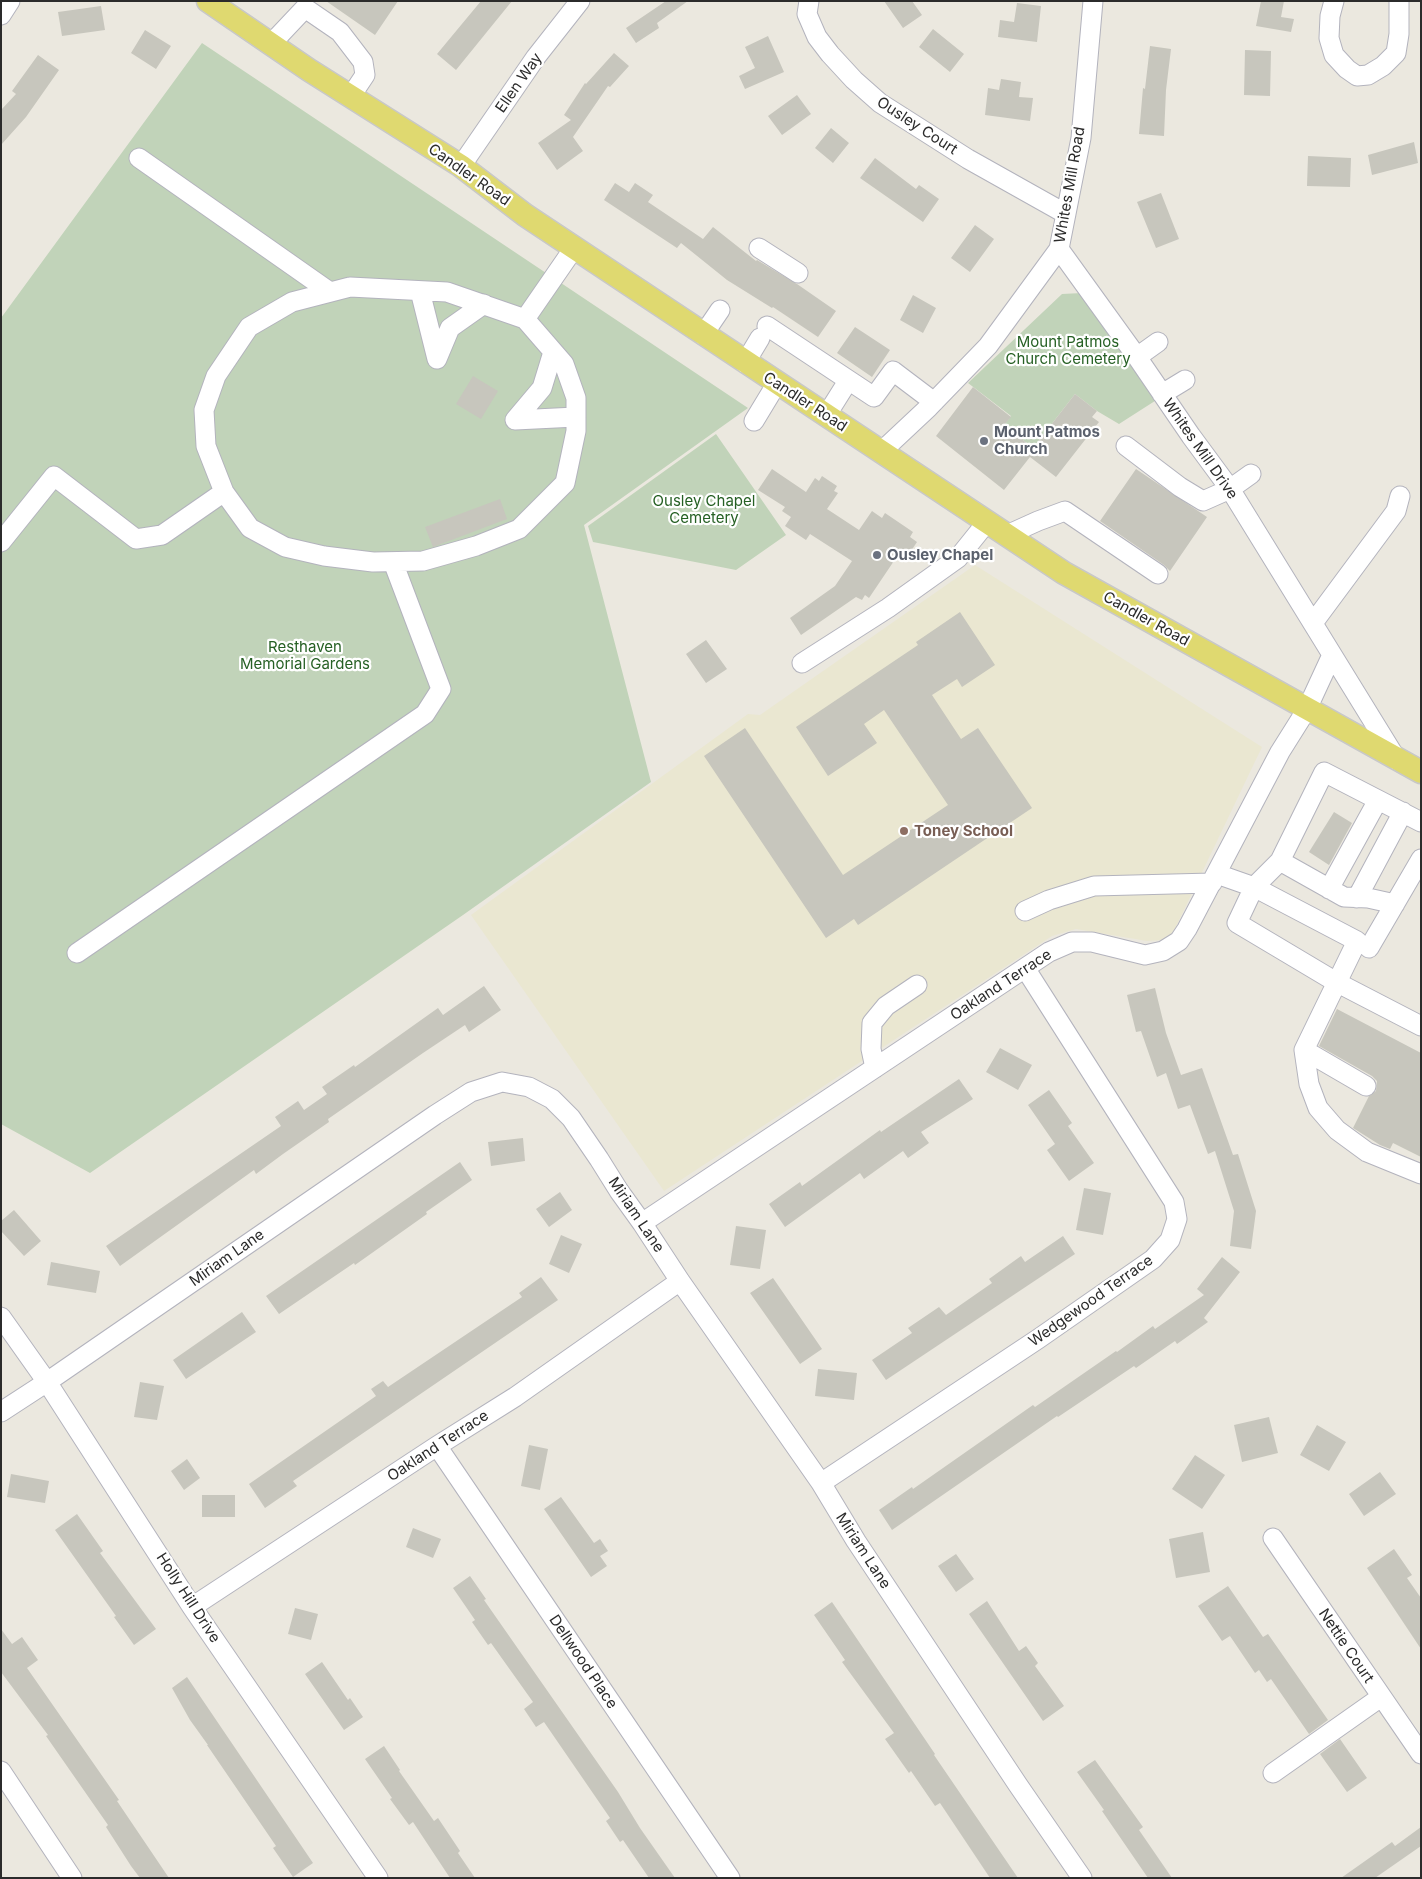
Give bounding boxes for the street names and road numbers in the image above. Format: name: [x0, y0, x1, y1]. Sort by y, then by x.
street label: Ellen Way: [492, 50, 546, 116]
street label: Ousley Court: [873, 93, 961, 159]
street label: Whites Mill Road: [1051, 125, 1089, 245]
street label: Candler Road: [425, 140, 513, 210]
street label: Candler Road: [760, 368, 850, 436]
street label: Whites Mill Drive: [1159, 395, 1241, 503]
street label: Candler Road: [1100, 588, 1192, 650]
street label: Oakland Terrace: [947, 946, 1055, 1024]
street label: Miriam Lane: [604, 1174, 668, 1256]
street label: Miriam Lane: [186, 1226, 268, 1290]
street label: Wedgewood Terrace: [1025, 1251, 1157, 1351]
street label: Oakland Terrace: [384, 1407, 492, 1485]
street label: Miriam Lane: [832, 1510, 894, 1592]
street label: Holly Hill Drive: [152, 1550, 224, 1646]
street label: Nettie Court: [1315, 1605, 1377, 1687]
street label: Dellwood Place: [545, 1612, 621, 1712]

